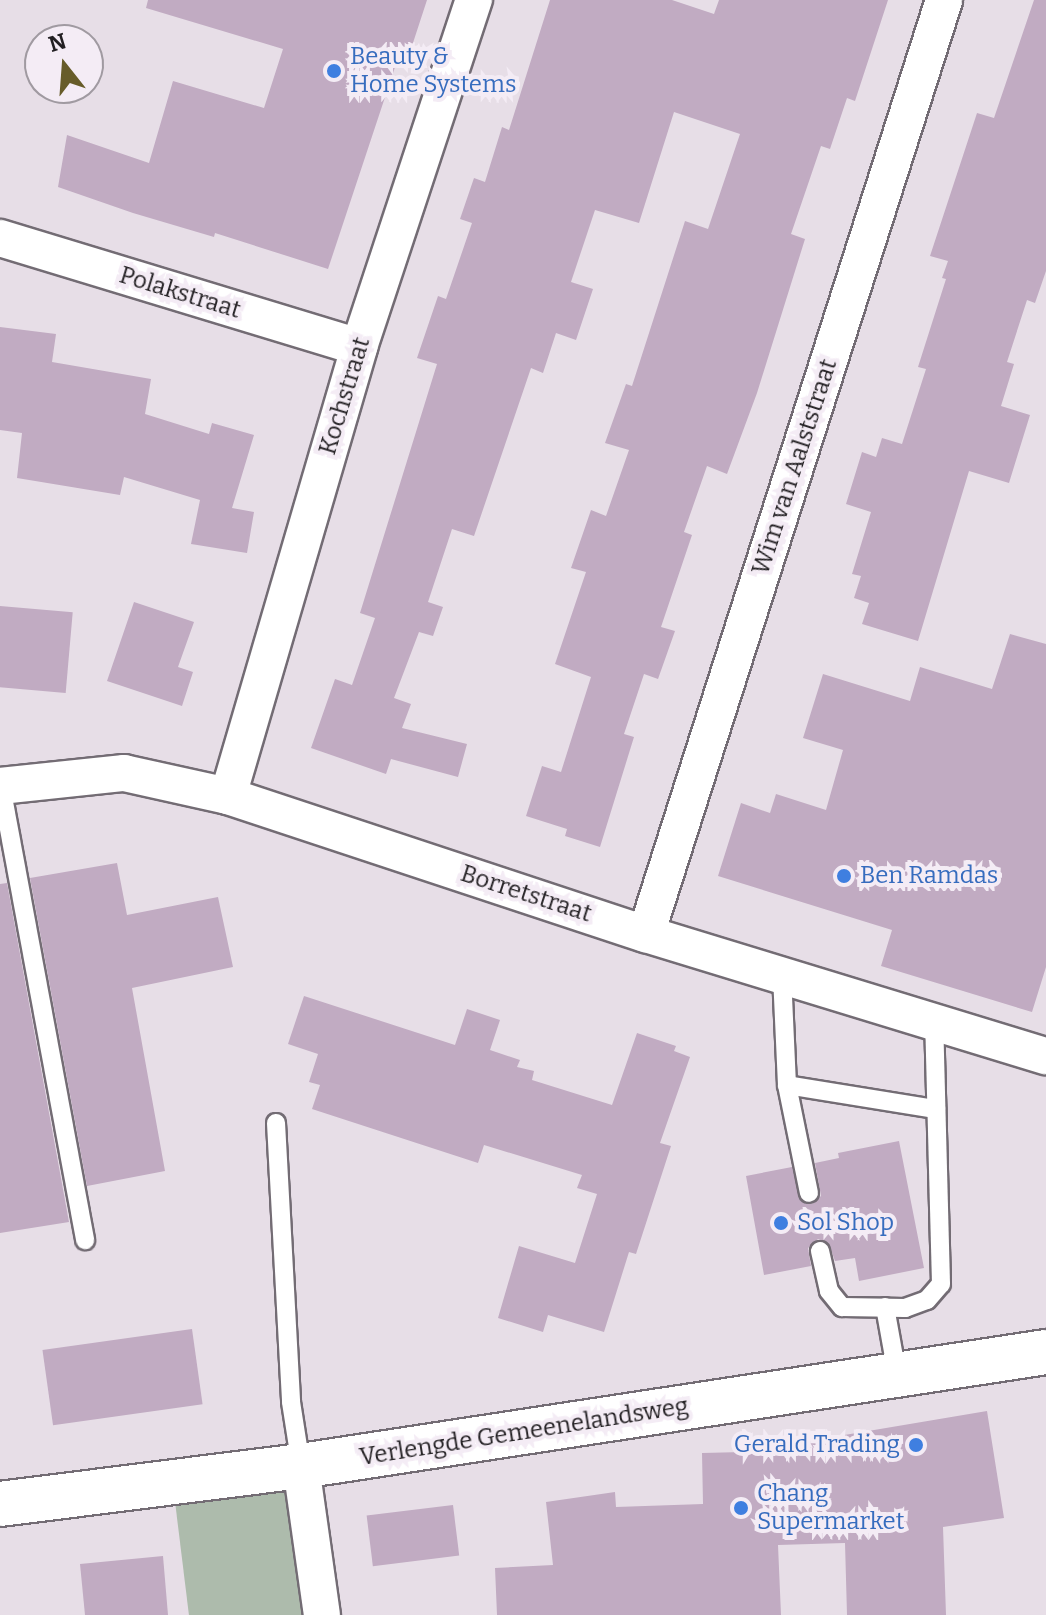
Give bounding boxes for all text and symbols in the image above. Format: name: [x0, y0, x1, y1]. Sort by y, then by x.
north arrow: [24, 24, 104, 104]
text: N: [45, 27, 69, 58]
place label: Beauty & Home Systems: [350, 43, 516, 99]
marker: Beauty & Home Systems: [325, 62, 343, 80]
street label: Polakstraat: [116, 261, 244, 325]
street label: Kochstraat: [313, 334, 377, 458]
street label: Wim van Aalststraat: [747, 356, 843, 578]
street label: Borretstraat: [457, 859, 595, 929]
place label: Ben Ramdas: [860, 862, 998, 890]
marker: Ben Ramdas: [835, 867, 853, 885]
place label: Sol Shop: [797, 1209, 894, 1237]
marker: Sol Shop: [772, 1214, 790, 1232]
street label: Verlengde Gemeenelandsweg: [358, 1392, 690, 1472]
place label: Gerald Trading: [734, 1431, 900, 1459]
marker: Gerald Trading: [907, 1436, 925, 1454]
place label: Chang Supermarket: [757, 1480, 904, 1536]
marker: Chang Supermarket: [732, 1499, 750, 1517]

